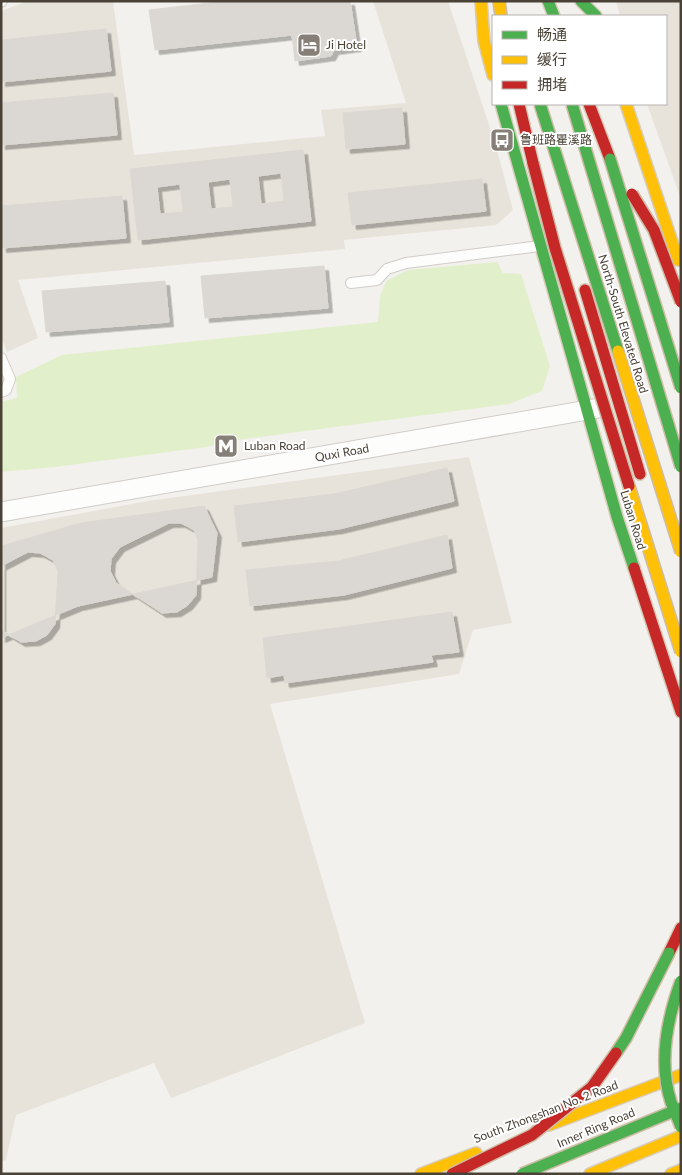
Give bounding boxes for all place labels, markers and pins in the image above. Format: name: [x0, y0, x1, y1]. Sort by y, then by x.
hotel icon: Ji Hotel: [296, 32, 322, 58]
place label: Ji Hotel: [326, 37, 366, 52]
bus stop icon: 鲁班路瞿溪路: [489, 127, 515, 153]
place label: 鲁班路瞿溪路: [520, 132, 592, 147]
metro station icon: Luban Road: [213, 433, 239, 459]
place label: Luban Road: [244, 438, 306, 453]

